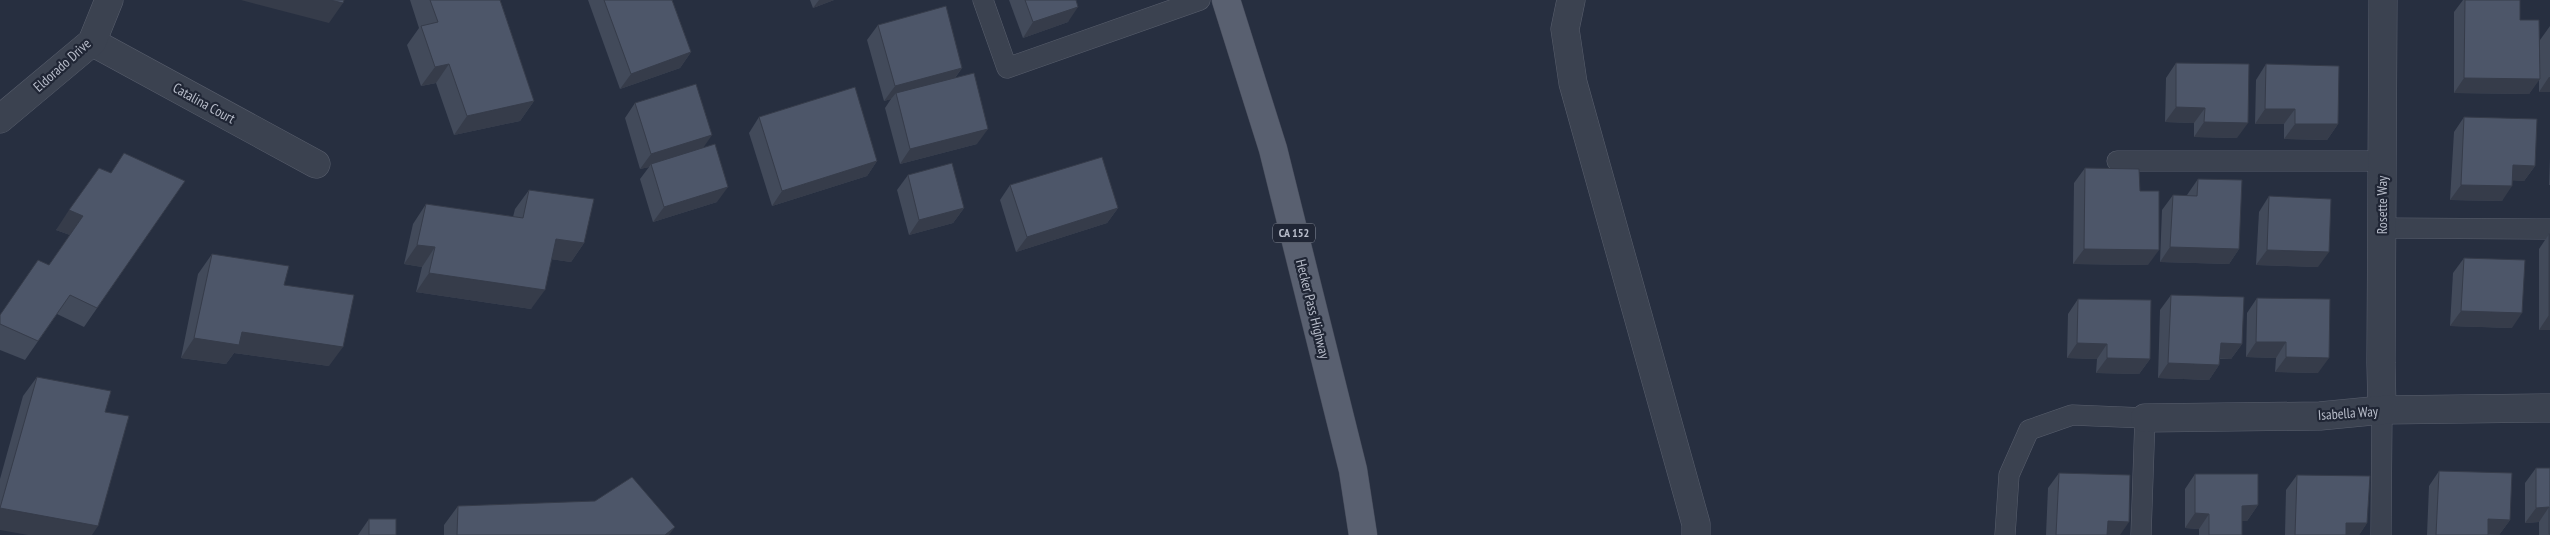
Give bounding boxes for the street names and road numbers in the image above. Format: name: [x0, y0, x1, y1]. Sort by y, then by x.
street label: Eldorado Drive: [29, 34, 95, 96]
street label: Catalina Court: [170, 79, 238, 128]
street label: Rosette Way: [2373, 175, 2391, 234]
road number: CA 152: [1273, 224, 1315, 242]
street label: Hecker Pass Highway: [1292, 257, 1334, 361]
street label: Isabella Way: [2317, 402, 2379, 424]

